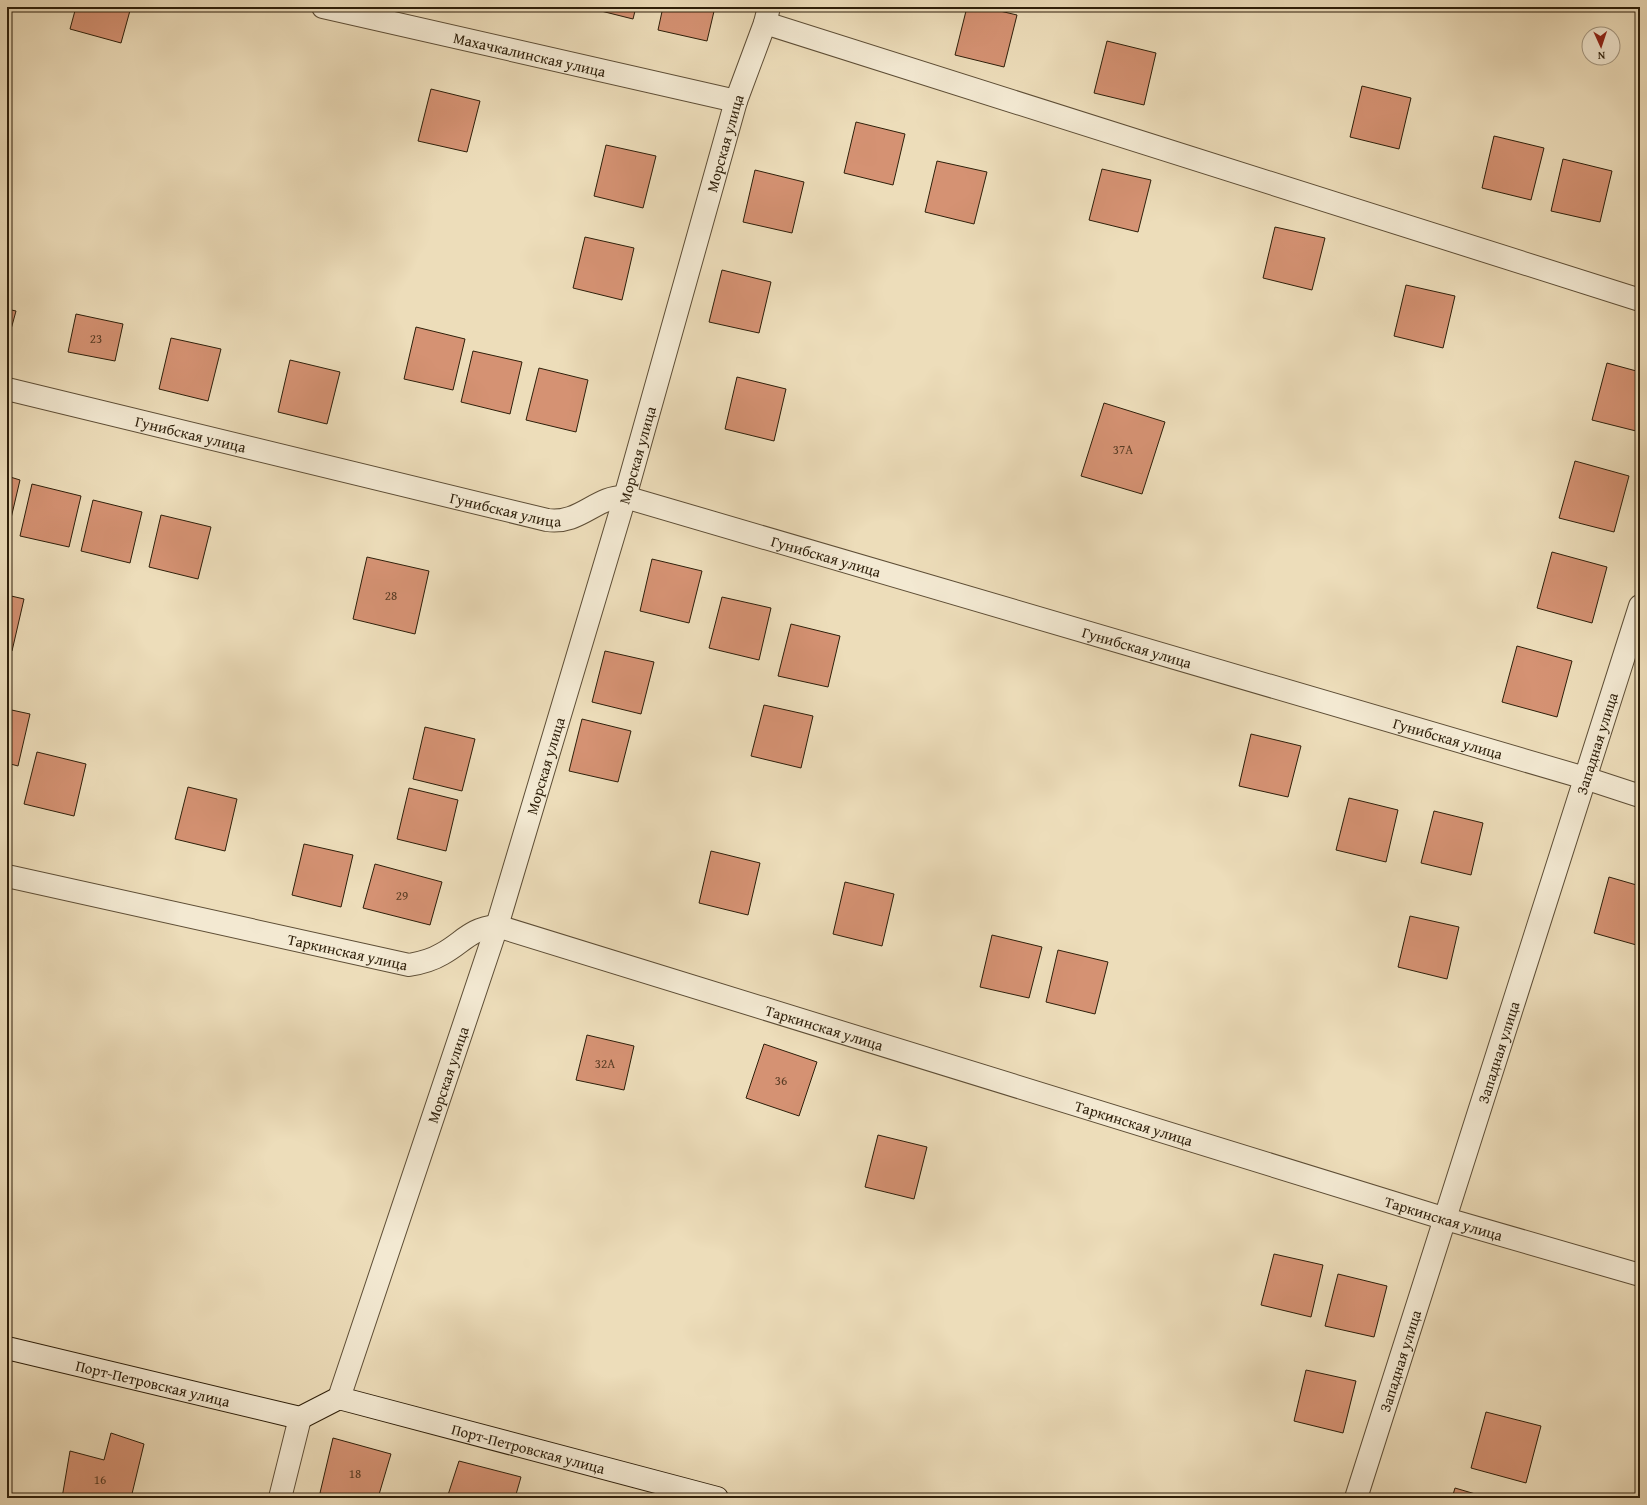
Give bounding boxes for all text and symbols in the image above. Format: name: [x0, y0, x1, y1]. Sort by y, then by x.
north arrow: [1581, 26, 1621, 66]
street label: Махачкалинская улица: [451, 27, 609, 82]
text: N: [1597, 48, 1606, 64]
street label: Морская улица: [701, 90, 748, 194]
house number: 23: [90, 329, 102, 348]
street label: Морская улица: [613, 403, 661, 506]
street label: Гунибская улица: [133, 410, 249, 457]
house number: 37А: [1113, 440, 1133, 459]
street label: Гунибская улица: [448, 486, 563, 531]
street label: Гунибская улица: [769, 530, 884, 582]
house number: 28: [385, 586, 397, 605]
street label: Гунибская улица: [1080, 621, 1195, 673]
street label: Западная улица: [1570, 689, 1623, 797]
street label: Гунибская улица: [1391, 712, 1506, 764]
street label: Морская улица: [520, 714, 570, 817]
house number: 29: [396, 886, 408, 905]
street label: Таркинская улица: [286, 928, 411, 975]
street label: Западная улица: [1472, 998, 1524, 1106]
street label: Таркинская улица: [763, 999, 887, 1055]
street label: Морская улица: [421, 1023, 473, 1126]
house number: 32А: [595, 1054, 615, 1073]
house number: 36: [775, 1071, 787, 1090]
street label: Таркинская улица: [1072, 1095, 1196, 1151]
street label: Таркинская улица: [1382, 1190, 1506, 1246]
street label: Западная улица: [1374, 1306, 1426, 1414]
street label: Порт-Петровская улица: [74, 1354, 233, 1412]
street label: Порт-Петровская улица: [449, 1418, 608, 1479]
house number: 18: [349, 1464, 361, 1483]
house number: 16: [94, 1470, 106, 1489]

